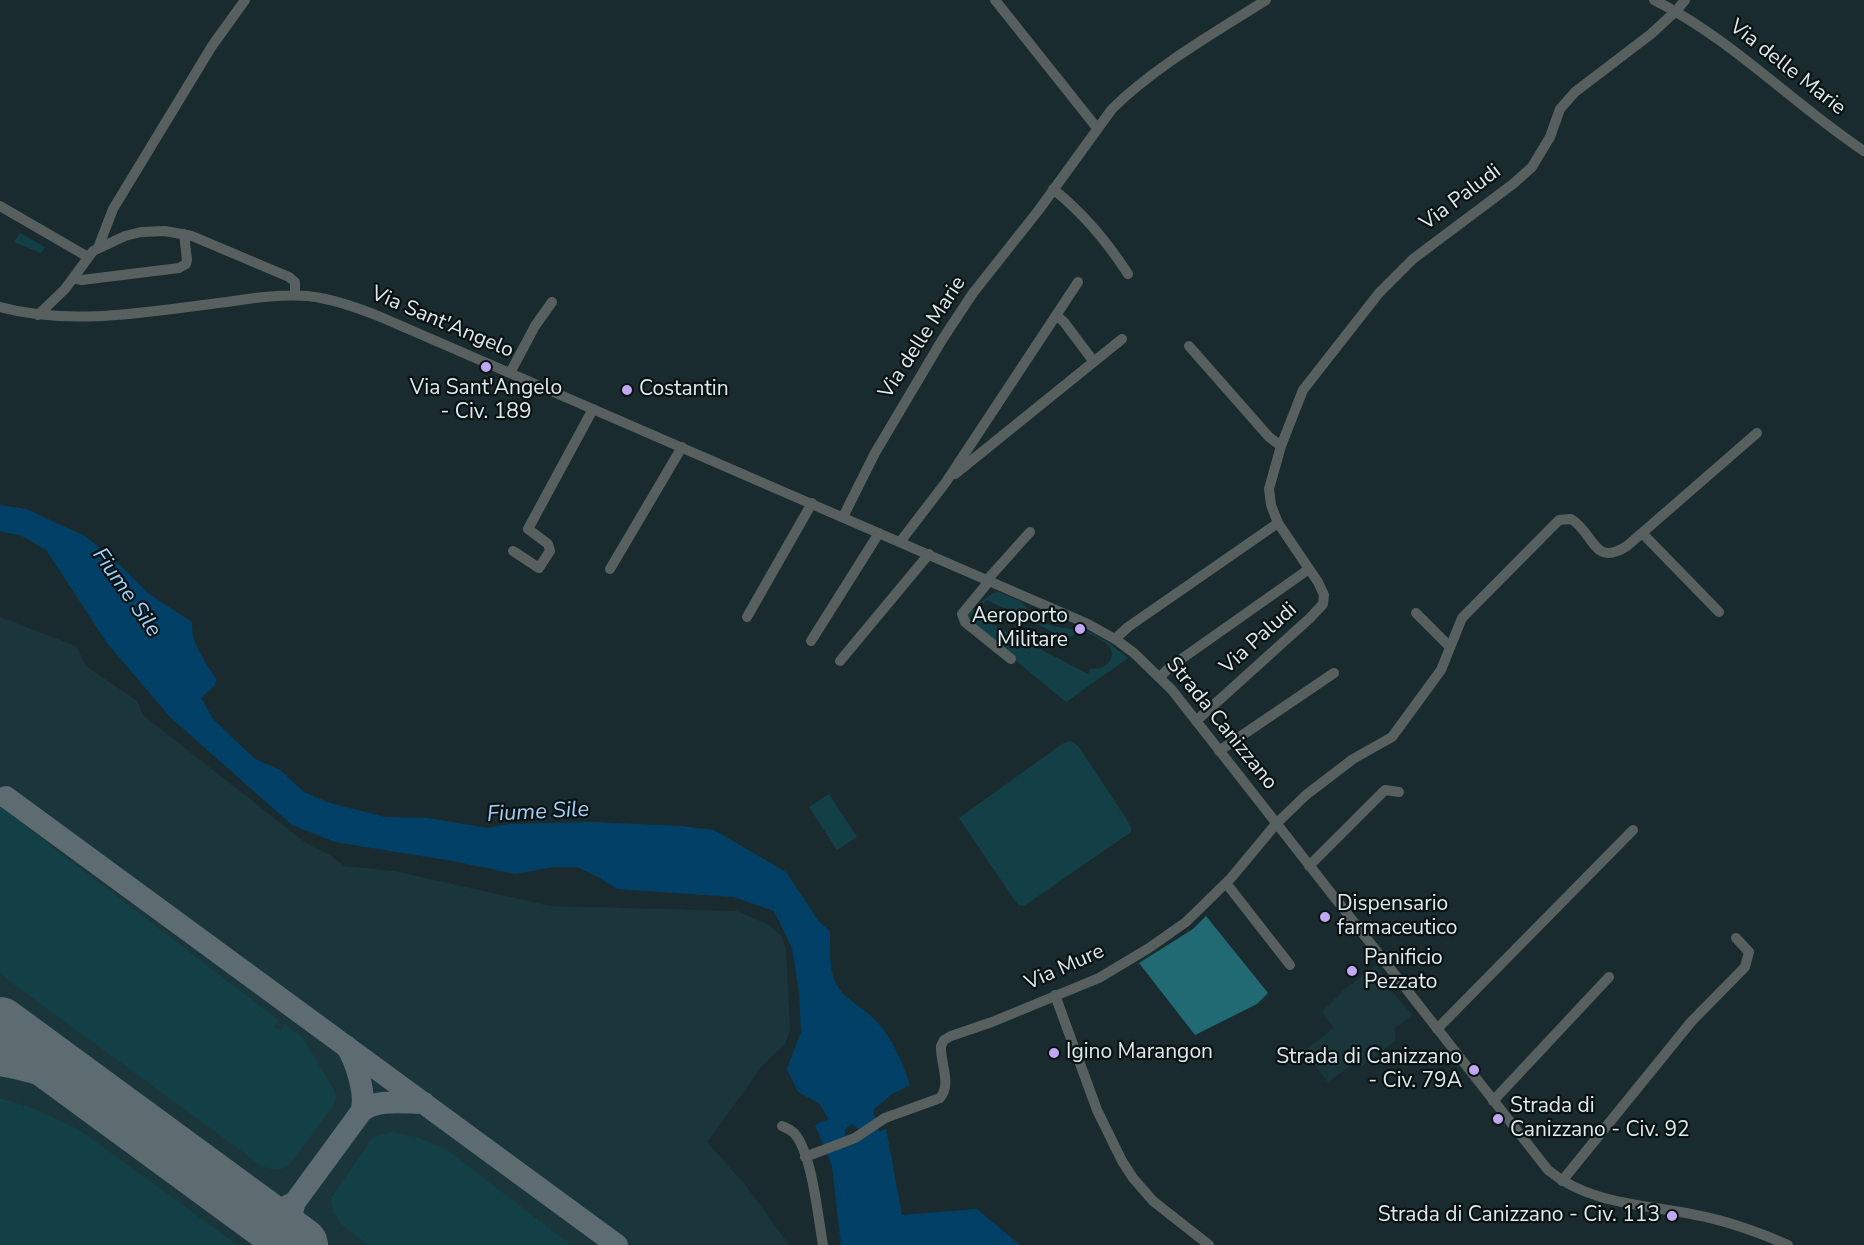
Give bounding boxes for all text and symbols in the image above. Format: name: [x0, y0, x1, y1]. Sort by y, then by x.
street label: Via delle Marie: [1724, 15, 1850, 121]
street label: Via Paludi: [1416, 159, 1506, 237]
street label: Via delle Marie: [874, 272, 972, 404]
street label: Via Sant'Angelo: [367, 282, 517, 364]
marker: Via Sant'Angelo - Civ. 189: [479, 360, 493, 374]
place label: Via Sant'Angelo - Civ. 189: [410, 376, 562, 426]
place label: Costantin: [639, 377, 729, 403]
marker: Costantin: [620, 383, 634, 397]
water label: Fiume Sile: [86, 543, 166, 643]
street label: Via Paludi: [1215, 598, 1303, 680]
place label: Aeroporto Militare: [972, 604, 1068, 654]
marker: Aeroporto Militare: [1073, 622, 1087, 636]
street label: Strada Canizzano: [1160, 653, 1282, 795]
water label: Fiume Sile: [486, 797, 590, 829]
place label: Dispensario farmaceutico: [1337, 892, 1458, 942]
marker: Dispensario farmaceutico: [1318, 910, 1332, 924]
street label: Via Mure: [1021, 939, 1109, 997]
place label: Panificio Pezzato: [1364, 946, 1443, 996]
marker: Panificio Pezzato: [1345, 964, 1359, 978]
place label: Igino Marangon: [1066, 1040, 1213, 1066]
place label: Strada di Canizzano - Civ. 79A: [1276, 1045, 1462, 1095]
marker: Igino Marangon: [1047, 1046, 1061, 1060]
marker: Strada di Canizzano - Civ. 79A: [1467, 1063, 1481, 1077]
place label: Strada di Canizzano - Civ. 92: [1510, 1094, 1690, 1144]
marker: Strada di Canizzano - Civ. 92: [1491, 1112, 1505, 1126]
place label: Strada di Canizzano - Civ. 113: [1378, 1203, 1660, 1229]
marker: Strada di Canizzano - Civ. 113: [1665, 1209, 1679, 1223]

